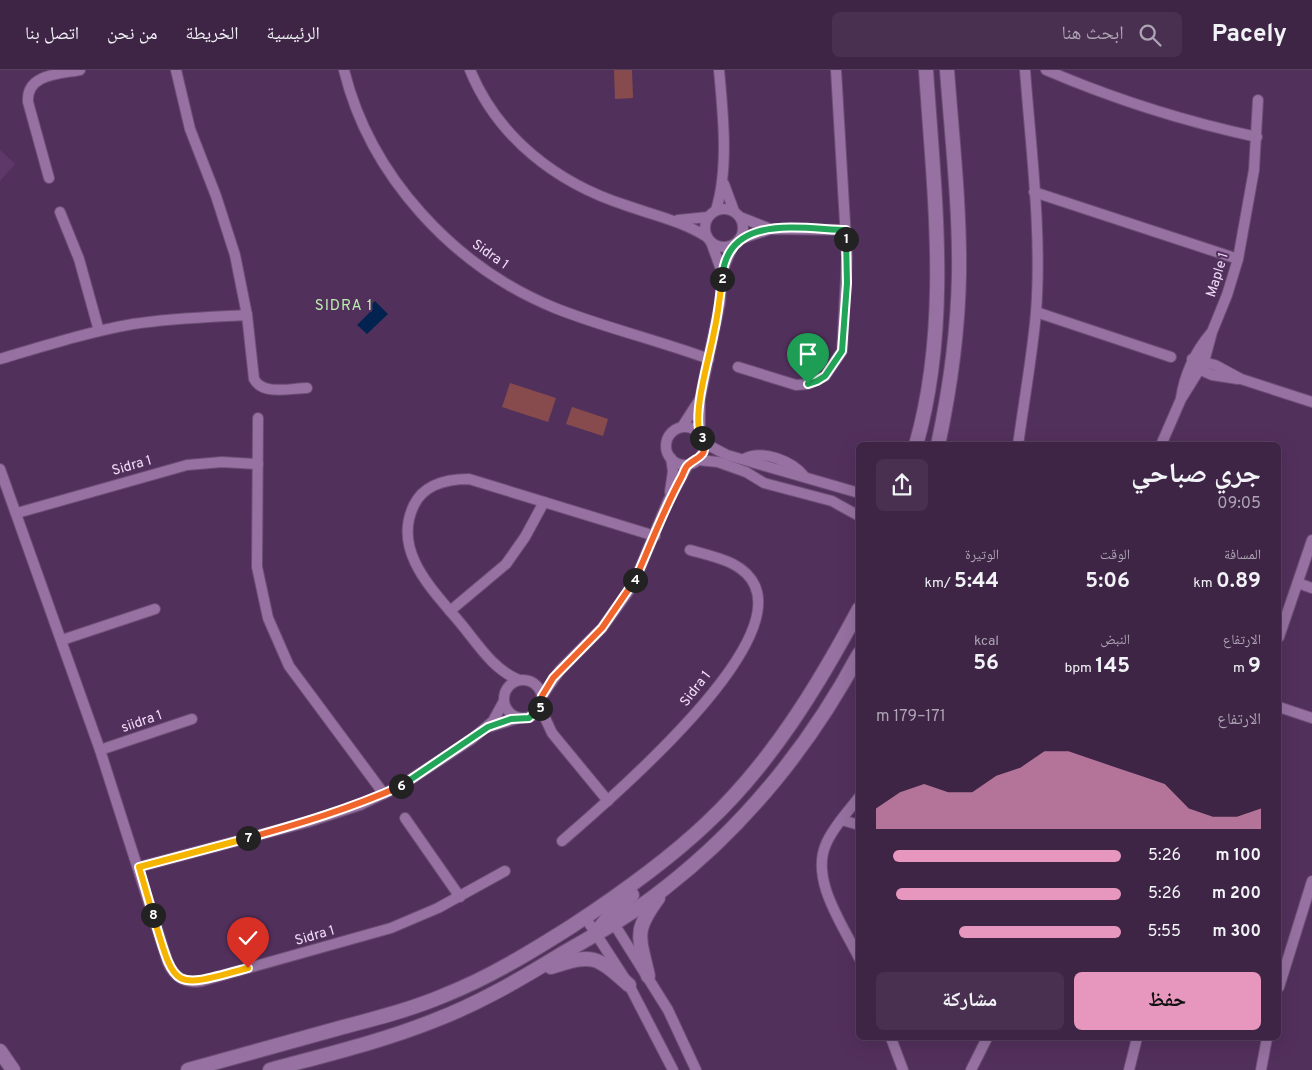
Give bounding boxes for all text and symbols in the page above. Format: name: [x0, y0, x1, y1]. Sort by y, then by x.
search box: [832, 12, 1182, 57]
text: Pacely: [1212, 20, 1287, 50]
icon: search: [1136, 21, 1164, 49]
text: ابحث هنا: [1061, 22, 1124, 46]
text: اتصل بنا: [25, 23, 79, 46]
text: من نحن: [107, 23, 158, 46]
text: الخريطة: [186, 23, 239, 46]
text: الرئيسية: [267, 23, 320, 46]
pin: 1: [834, 226, 858, 252]
text: 1: [844, 231, 849, 248]
street label: Sidra 1: [468, 236, 512, 274]
street label: Maple 1: [1203, 251, 1233, 299]
pin: 2: [710, 266, 734, 292]
text: 2: [718, 271, 727, 288]
district label: SIDRA 1: [315, 297, 373, 316]
pin: [787, 333, 829, 384]
icon: arrive: [794, 340, 822, 368]
pin: 3: [690, 426, 714, 450]
text: 3: [698, 430, 707, 447]
street label: Sidra 1: [110, 452, 154, 480]
text: جري صباحي: [1131, 457, 1261, 493]
button: share: [876, 459, 928, 511]
text: 09:05: [1217, 494, 1261, 514]
text: الوتيرة: [965, 547, 999, 564]
text: الوقت: [1100, 547, 1130, 564]
text: المسافة: [1224, 547, 1261, 564]
pin: 4: [622, 568, 648, 592]
text: 5:44: [954, 568, 999, 595]
text: 5:06: [1085, 568, 1130, 595]
text: 0.89: [1216, 568, 1261, 595]
text: 4: [631, 572, 640, 589]
text: /km: [925, 575, 954, 592]
text: km: [1193, 575, 1216, 592]
text: النبض: [1100, 632, 1130, 649]
text: الارتفاع: [1223, 632, 1261, 649]
text: kcal: [974, 633, 999, 650]
text: 56: [973, 650, 999, 677]
text: 145: [1095, 653, 1130, 680]
text: 9: [1248, 653, 1261, 680]
text: bpm: [1064, 660, 1095, 677]
text: m: [1233, 660, 1248, 677]
street label: Sidra 1: [677, 668, 715, 710]
pin: 5: [528, 696, 552, 720]
text: 5: [536, 700, 545, 717]
street label: siidra 1: [119, 707, 165, 737]
text: 171–179 m: [876, 707, 946, 727]
text: الارتفاع: [1217, 710, 1261, 730]
pin: 6: [388, 774, 414, 798]
text: 6: [397, 778, 406, 795]
pin: 7: [236, 826, 260, 850]
text: 7: [245, 830, 252, 847]
text: 5:26: [1148, 846, 1181, 866]
text: 100 m: [1215, 846, 1261, 866]
text: 5:26: [1148, 884, 1181, 904]
text: 200 m: [1212, 884, 1261, 904]
pin: 8: [140, 902, 166, 928]
text: 8: [149, 907, 158, 924]
pin: [227, 917, 269, 968]
street label: Sidra 1: [293, 922, 337, 950]
text: 5:55: [1148, 922, 1181, 942]
text: 300 m: [1213, 922, 1261, 942]
icon: check: [234, 924, 262, 952]
button: مشاركة: [876, 972, 1064, 1030]
button: حفظ: [1074, 972, 1261, 1030]

